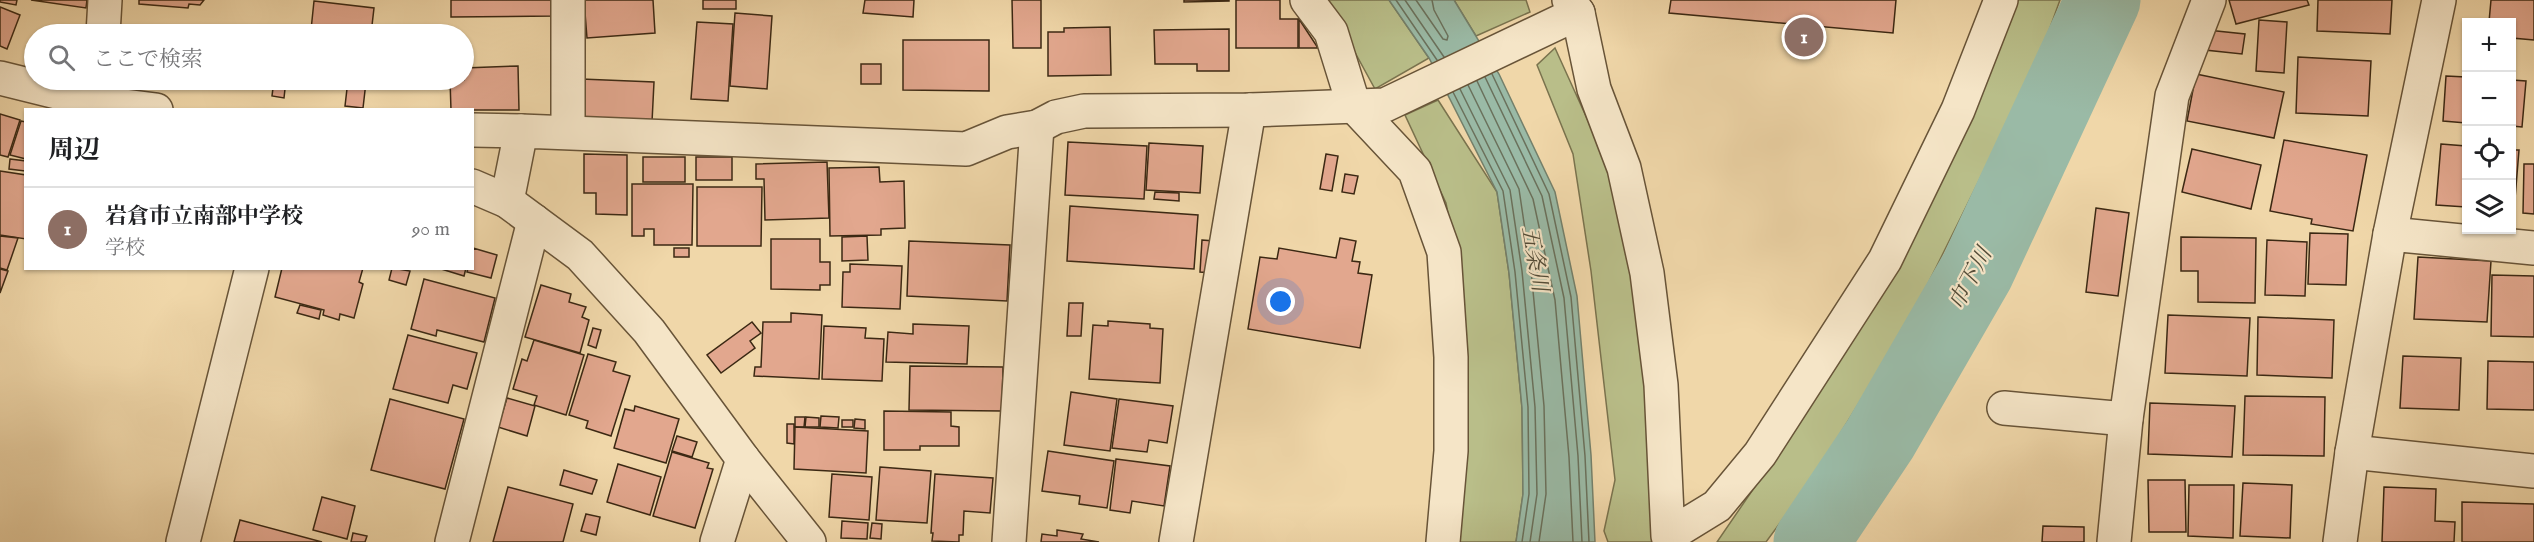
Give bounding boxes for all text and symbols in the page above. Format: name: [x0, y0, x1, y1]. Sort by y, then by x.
pin: 1: [1784, 15, 1824, 60]
map controls: [2462, 18, 2516, 234]
button: +: [2462, 18, 2516, 72]
search box: [24, 24, 474, 90]
icon: search: [45, 41, 78, 74]
text: ここで検索: [93, 46, 203, 74]
button: −: [2462, 72, 2516, 126]
button: locate: [2462, 126, 2516, 180]
text: 周辺: [48, 134, 100, 167]
button: layers: [2462, 180, 2516, 234]
text: 岩倉市立南部中学校: [105, 203, 303, 231]
text: 1: [64, 217, 71, 242]
text: 90 m: [412, 217, 450, 242]
water label: 五条川: [1514, 224, 1554, 296]
text: 学校: [105, 236, 145, 261]
water label: 巾下川: [1943, 242, 2000, 315]
your location: [1266, 287, 1295, 316]

